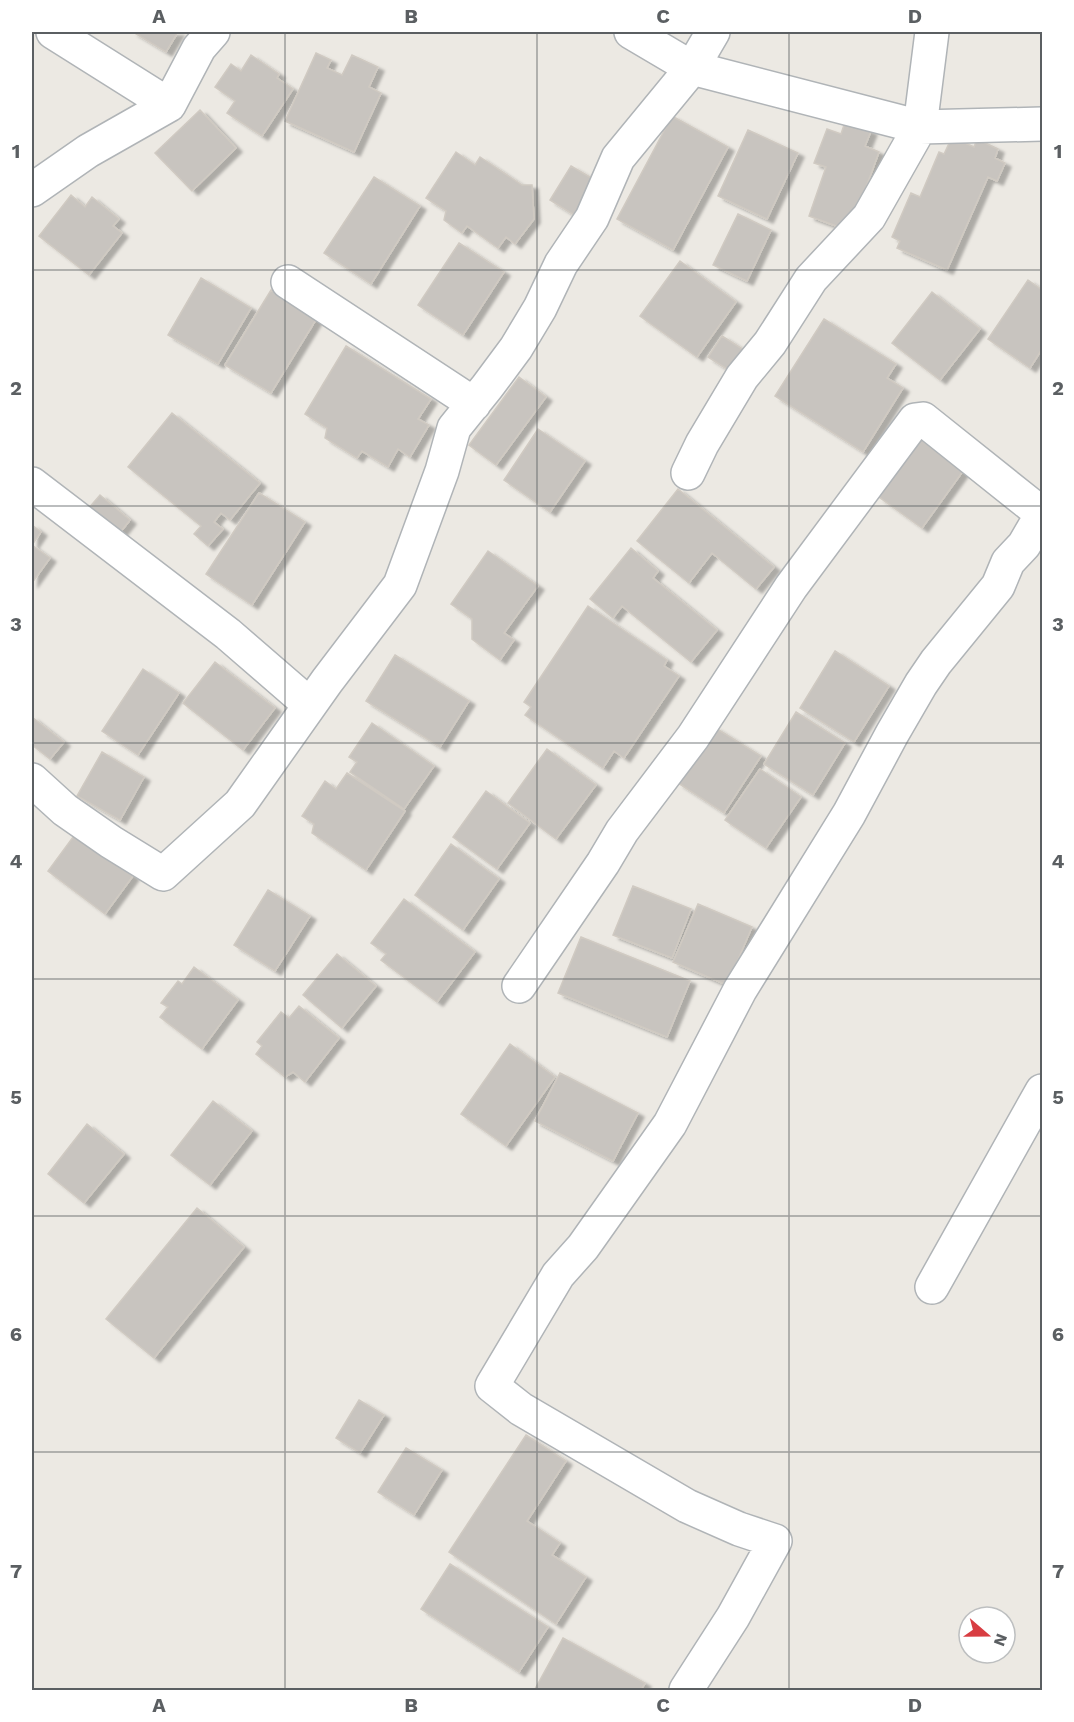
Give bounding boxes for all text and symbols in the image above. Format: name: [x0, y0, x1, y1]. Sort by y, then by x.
text: A: [152, 4, 166, 28]
text: B: [404, 4, 418, 28]
text: C: [656, 4, 670, 28]
text: D: [908, 4, 922, 28]
text: 1: [12, 139, 20, 163]
text: 1: [1054, 139, 1062, 163]
text: 2: [10, 376, 22, 400]
text: 2: [1052, 376, 1064, 400]
text: 3: [10, 612, 22, 636]
text: 3: [1052, 612, 1064, 636]
text: 4: [10, 849, 23, 873]
text: 4: [1052, 849, 1065, 873]
text: 5: [10, 1085, 22, 1109]
text: 5: [1052, 1085, 1064, 1109]
text: 6: [10, 1322, 22, 1346]
text: 6: [1052, 1322, 1064, 1346]
text: 7: [10, 1559, 22, 1583]
text: 7: [1052, 1559, 1064, 1583]
north arrow: [957, 1605, 1017, 1665]
text: N: [990, 1631, 1012, 1649]
text: A: [152, 1693, 166, 1717]
text: B: [404, 1693, 418, 1717]
text: C: [656, 1693, 670, 1717]
text: D: [908, 1693, 922, 1717]

